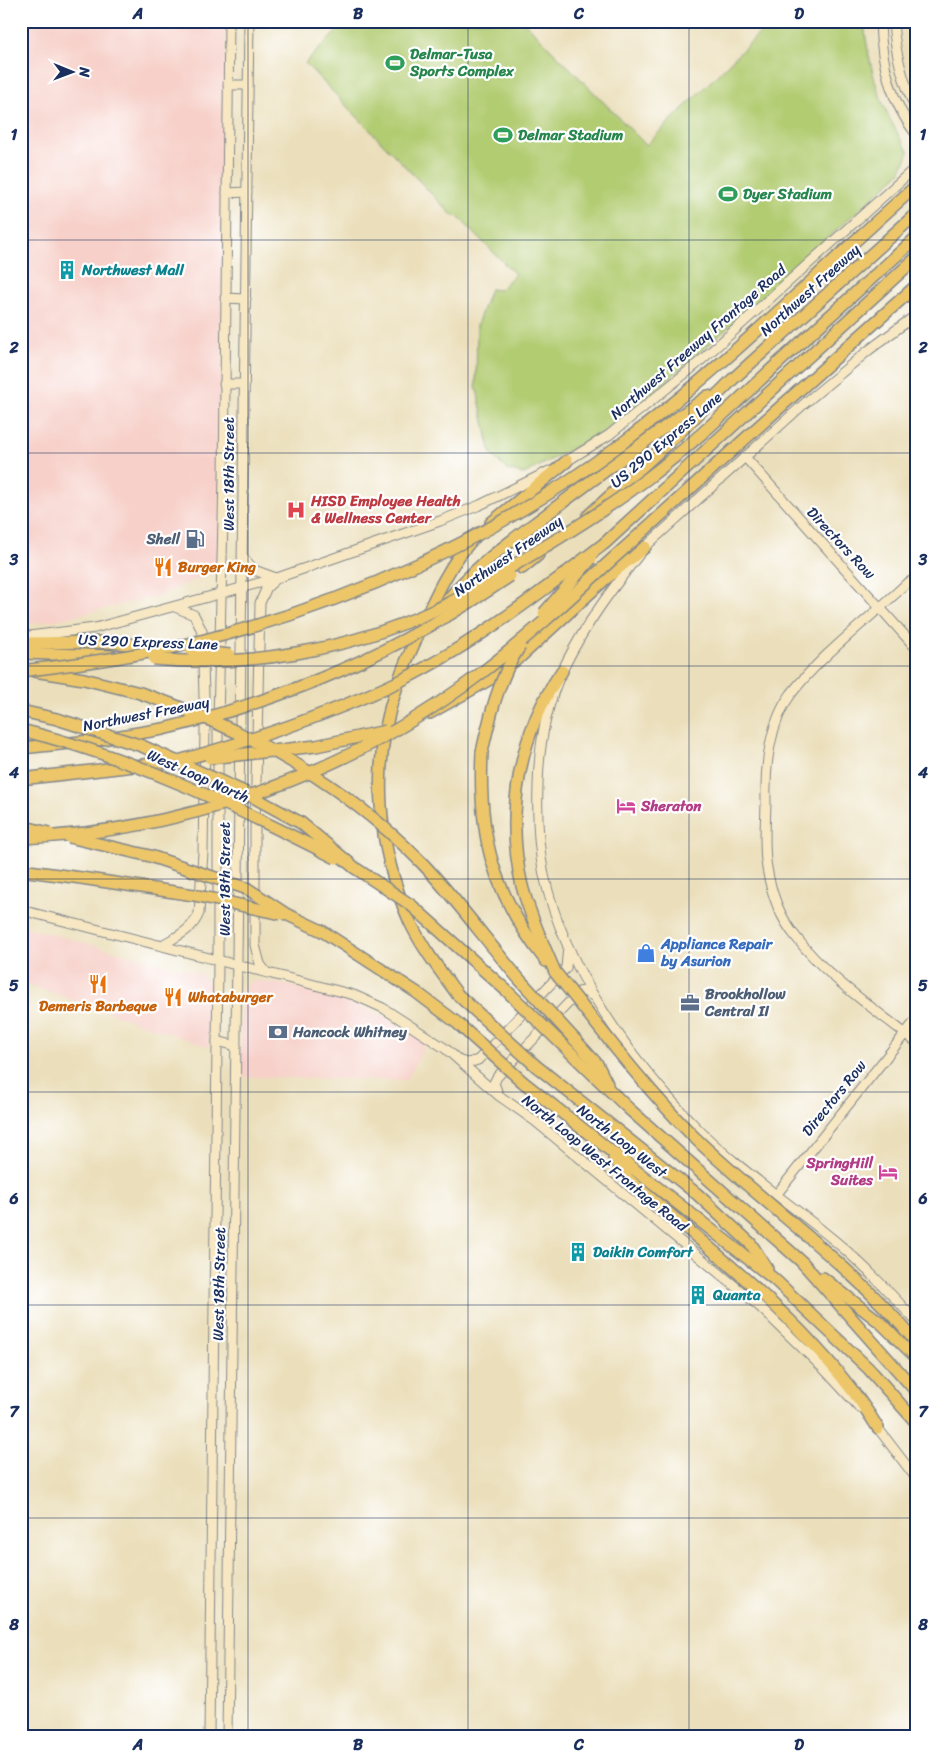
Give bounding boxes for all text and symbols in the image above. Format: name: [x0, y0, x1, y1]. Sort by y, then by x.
text: A: [132, 0, 143, 28]
text: B: [353, 0, 364, 28]
text: C: [573, 0, 585, 28]
text: D: [794, 0, 804, 28]
place label: Delmar-Tusa Sports Complex: [409, 41, 515, 84]
north arrow: [48, 48, 98, 98]
sports icon: Delmar-Tusa Sports Complex: [384, 52, 406, 74]
text: N: [72, 66, 97, 78]
text: 1: [11, 120, 18, 149]
text: 1: [920, 120, 927, 149]
place label: Delmar Stadium: [518, 122, 624, 148]
sports icon: Delmar Stadium: [492, 124, 514, 146]
place label: Dyer Stadium: [743, 181, 833, 207]
sports icon: Dyer Stadium: [717, 183, 739, 205]
street label: Northwest Freeway: [754, 237, 867, 343]
place label: Northwest Mall: [81, 257, 185, 283]
street label: Northwest Freeway Frontage Road: [604, 257, 793, 426]
building icon: Northwest Mall: [56, 259, 78, 281]
text: 2: [8, 333, 19, 362]
text: 2: [917, 333, 928, 362]
street label: US 290 Express Lane: [604, 385, 728, 495]
street label: West 18th Street: [216, 417, 242, 531]
place label: HISD Employee Health & Wellness Center: [310, 488, 461, 531]
hospital icon: HISD Employee Health & Wellness Center: [285, 499, 307, 521]
street label: Directors Row: [800, 501, 882, 586]
street label: Northwest Freeway: [448, 508, 568, 603]
place label: Shell: [145, 526, 181, 552]
fuel station icon: Shell: [184, 528, 206, 550]
text: 3: [9, 545, 19, 574]
text: 3: [918, 545, 928, 574]
place label: Burger King: [178, 554, 256, 580]
restaurant icon: Burger King: [152, 556, 174, 578]
street label: US 290 Express Lane: [78, 627, 218, 657]
street label: Northwest Freeway: [81, 689, 212, 739]
street label: West Loop North: [143, 742, 253, 810]
text: 4: [8, 758, 19, 787]
text: 4: [917, 758, 928, 787]
place label: Sheraton: [640, 793, 702, 819]
hotel icon: Sheraton: [615, 795, 637, 817]
street label: West 18th Street: [212, 822, 238, 936]
place label: Appliance Repair by Asurion: [660, 931, 774, 974]
shop icon: Appliance Repair by Asurion: [635, 942, 657, 964]
text: 5: [9, 971, 19, 1000]
text: 5: [918, 971, 928, 1000]
restaurant icon: Demeris Barbeque: [87, 973, 109, 995]
place label: Brookhollow Central II: [704, 981, 786, 1024]
place label: Whataburger: [188, 984, 275, 1010]
restaurant icon: Whataburger: [162, 986, 184, 1008]
office icon: Brookhollow Central II: [679, 992, 701, 1014]
place label: Demeris Barbeque: [39, 993, 157, 1019]
place label: Hancock Whitney: [292, 1019, 408, 1045]
bank icon: Hancock Whitney: [267, 1021, 289, 1043]
street label: Directors Row: [795, 1054, 873, 1142]
street label: North Loop West Frontage Road: [516, 1088, 695, 1239]
street label: North Loop West: [571, 1097, 674, 1185]
place label: SpringHill Suites: [805, 1150, 874, 1193]
hotel icon: SpringHill Suites: [877, 1161, 899, 1183]
text: 6: [8, 1184, 19, 1213]
text: 6: [917, 1184, 928, 1213]
street label: West 18th Street: [205, 1226, 233, 1341]
place label: Daikin Comfort: [593, 1239, 694, 1265]
building icon: Daikin Comfort: [567, 1241, 589, 1263]
place label: Quanta: [712, 1282, 761, 1308]
building icon: Quanta: [687, 1284, 709, 1306]
text: 7: [9, 1397, 20, 1426]
text: 7: [918, 1397, 929, 1426]
text: 8: [8, 1610, 19, 1639]
text: 8: [917, 1610, 928, 1639]
text: A: [132, 1730, 143, 1758]
text: B: [353, 1730, 364, 1758]
text: C: [573, 1730, 585, 1758]
text: D: [794, 1730, 804, 1758]

